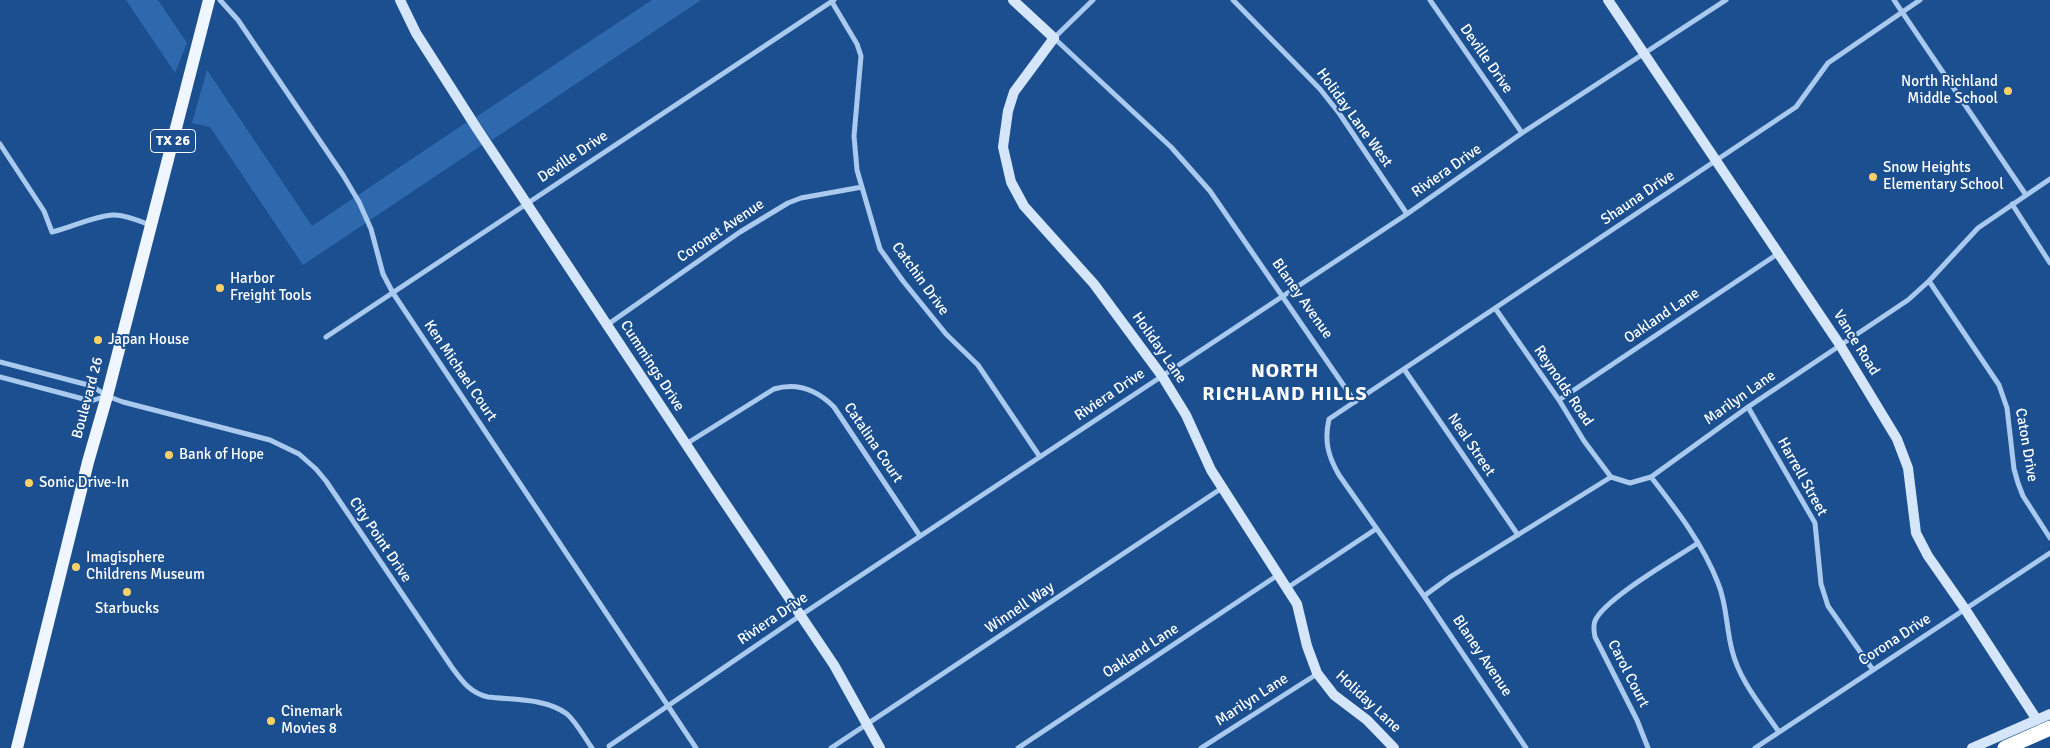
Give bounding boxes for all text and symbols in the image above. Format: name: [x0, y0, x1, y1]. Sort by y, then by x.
street label: Deville Drive: [1456, 21, 1516, 97]
street label: Holiday Lane West: [1312, 65, 1396, 171]
place label: North Richland Middle School: [1901, 73, 1998, 108]
marker: North Richland Middle School: [2002, 85, 2014, 97]
street label: Deville Drive: [535, 127, 611, 187]
road number: TX 26: [150, 130, 196, 152]
street label: Riviera Drive: [1409, 140, 1485, 202]
place label: Snow Heights Elementary School: [1883, 159, 2004, 194]
street label: Shauna Drive: [1598, 167, 1678, 229]
marker: Snow Heights Elementary School: [1867, 171, 1879, 183]
street label: Coronet Avenue: [674, 195, 768, 267]
street label: Catchin Drive: [887, 239, 953, 319]
street label: Blaney Avenue: [1268, 255, 1336, 343]
place label: Harbor Freight Tools: [230, 270, 312, 305]
marker: Harbor Freight Tools: [214, 282, 226, 294]
street label: Oakland Lane: [1621, 284, 1703, 348]
street label: Vance Road: [1829, 307, 1883, 379]
street label: Holiday Lane: [1128, 309, 1190, 387]
street label: Ken Michael Court: [420, 317, 500, 425]
street label: Cummings Drive: [616, 317, 688, 415]
place label: Japan House: [108, 331, 189, 349]
marker: Japan House: [92, 334, 104, 346]
street label: Reynolds Road: [1529, 342, 1597, 430]
street label: Boulevard 26: [68, 355, 108, 441]
district label: NORTH RICHLAND HILLS: [1201, 360, 1369, 407]
street label: Riviera Drive: [1071, 365, 1149, 425]
street label: Marilyn Lane: [1701, 367, 1779, 429]
street label: Catalina Court: [840, 400, 906, 486]
street label: Caton Drive: [2011, 407, 2041, 483]
street label: Neal Street: [1443, 410, 1499, 480]
street label: Harrell Street: [1773, 435, 1831, 519]
place label: Bank of Hope: [179, 446, 264, 464]
marker: Bank of Hope: [163, 449, 175, 461]
place label: Sonic Drive-In: [39, 474, 129, 492]
marker: Sonic Drive-In: [23, 477, 35, 489]
street label: City Point Drive: [345, 494, 415, 586]
place label: Imagisphere Childrens Museum: [86, 549, 205, 584]
marker: Imagisphere Childrens Museum: [70, 561, 82, 573]
street label: Winnell Way: [982, 578, 1058, 638]
marker: Starbucks: [121, 586, 133, 598]
street label: Riviera Drive: [734, 589, 812, 649]
place label: Starbucks: [95, 600, 159, 618]
street label: Corona Drive: [1856, 610, 1934, 670]
street label: Blaney Avenue: [1448, 612, 1516, 700]
street label: Oakland Lane: [1100, 620, 1182, 682]
street label: Carol Court: [1603, 637, 1653, 711]
street label: Holiday Lane: [1332, 667, 1404, 737]
street label: Marilyn Lane: [1212, 670, 1292, 730]
place label: Cinemark Movies 8: [281, 703, 342, 738]
marker: Cinemark Movies 8: [265, 715, 277, 727]

